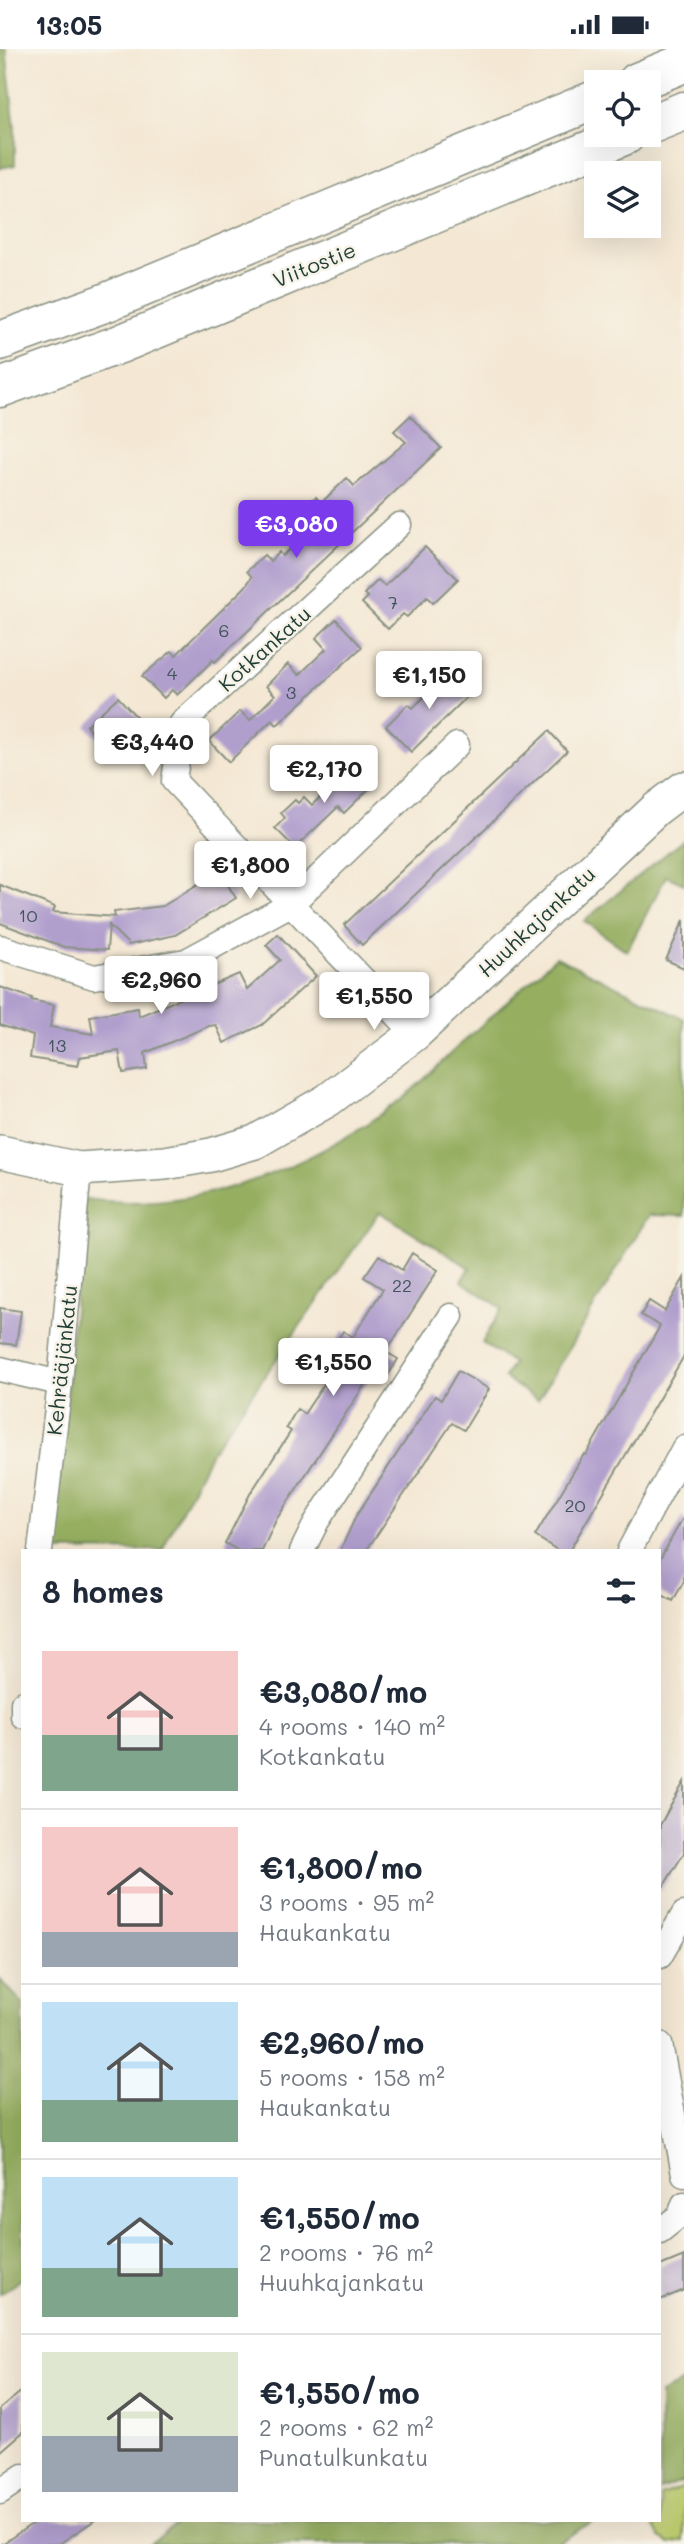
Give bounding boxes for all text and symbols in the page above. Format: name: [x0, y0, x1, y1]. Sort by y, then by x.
text: 13:05: [35, 8, 102, 42]
map controls: [584, 70, 661, 238]
button: locate: [584, 70, 661, 147]
button: layers: [584, 161, 661, 238]
street label: Viitostie: [269, 235, 359, 293]
pin: €3,080: [239, 501, 353, 560]
text: €3,080: [254, 508, 338, 538]
house number: 7: [388, 590, 398, 614]
street label: Kotkankatu: [212, 599, 316, 697]
house number: 6: [219, 618, 229, 642]
pin: €1,150: [372, 651, 486, 711]
text: €1,150: [392, 659, 466, 689]
house number: 4: [167, 661, 178, 685]
house number: 3: [286, 680, 296, 704]
pin: €3,440: [95, 719, 209, 778]
text: €3,440: [110, 726, 194, 756]
pin: €2,170: [267, 745, 381, 805]
text: €2,170: [286, 753, 362, 783]
pin: €1,800: [193, 841, 307, 901]
text: €1,800: [210, 849, 290, 879]
street label: Huuhkajankatu: [472, 860, 600, 982]
house number: 10: [18, 903, 38, 927]
pin: €2,960: [104, 957, 218, 1016]
text: €2,960: [120, 964, 202, 994]
pin: €1,550: [317, 972, 431, 1032]
text: €1,550: [335, 980, 413, 1010]
house number: 13: [48, 1033, 66, 1057]
house number: 22: [392, 1273, 412, 1297]
street label: Kehrääjänkatu: [40, 1283, 82, 1437]
pin: €1,550: [276, 1339, 390, 1398]
text: €1,550: [294, 1346, 372, 1376]
house number: 20: [564, 1493, 586, 1517]
text: 8 homes: [42, 1571, 164, 1611]
icon: filters: [602, 1572, 640, 1610]
text: €3,080/mo: [259, 1671, 427, 1711]
icon: home: [98, 1679, 182, 1763]
text: 4 rooms · 140 m²: [259, 1711, 445, 1741]
text: Kotkankatu: [259, 1741, 385, 1771]
text: €1,800/mo: [259, 1847, 423, 1887]
icon: home: [98, 1855, 182, 1939]
text: 3 rooms · 95 m²: [259, 1887, 434, 1917]
text: Haukankatu: [259, 1917, 391, 1947]
text: €2,960/mo: [259, 2022, 424, 2062]
icon: home: [98, 2030, 182, 2114]
text: 5 rooms · 158 m²: [259, 2062, 445, 2092]
text: Haukankatu: [259, 2092, 391, 2122]
text: €1,550/mo: [259, 2197, 420, 2237]
icon: home: [98, 2205, 182, 2289]
text: 2 rooms · 76 m²: [259, 2237, 433, 2267]
text: Huuhkajankatu: [259, 2267, 424, 2297]
text: €1,550/mo: [259, 2372, 420, 2412]
icon: home: [98, 2380, 182, 2464]
text: 2 rooms · 62 m²: [259, 2412, 433, 2442]
text: Punatulkunkatu: [259, 2442, 428, 2472]

